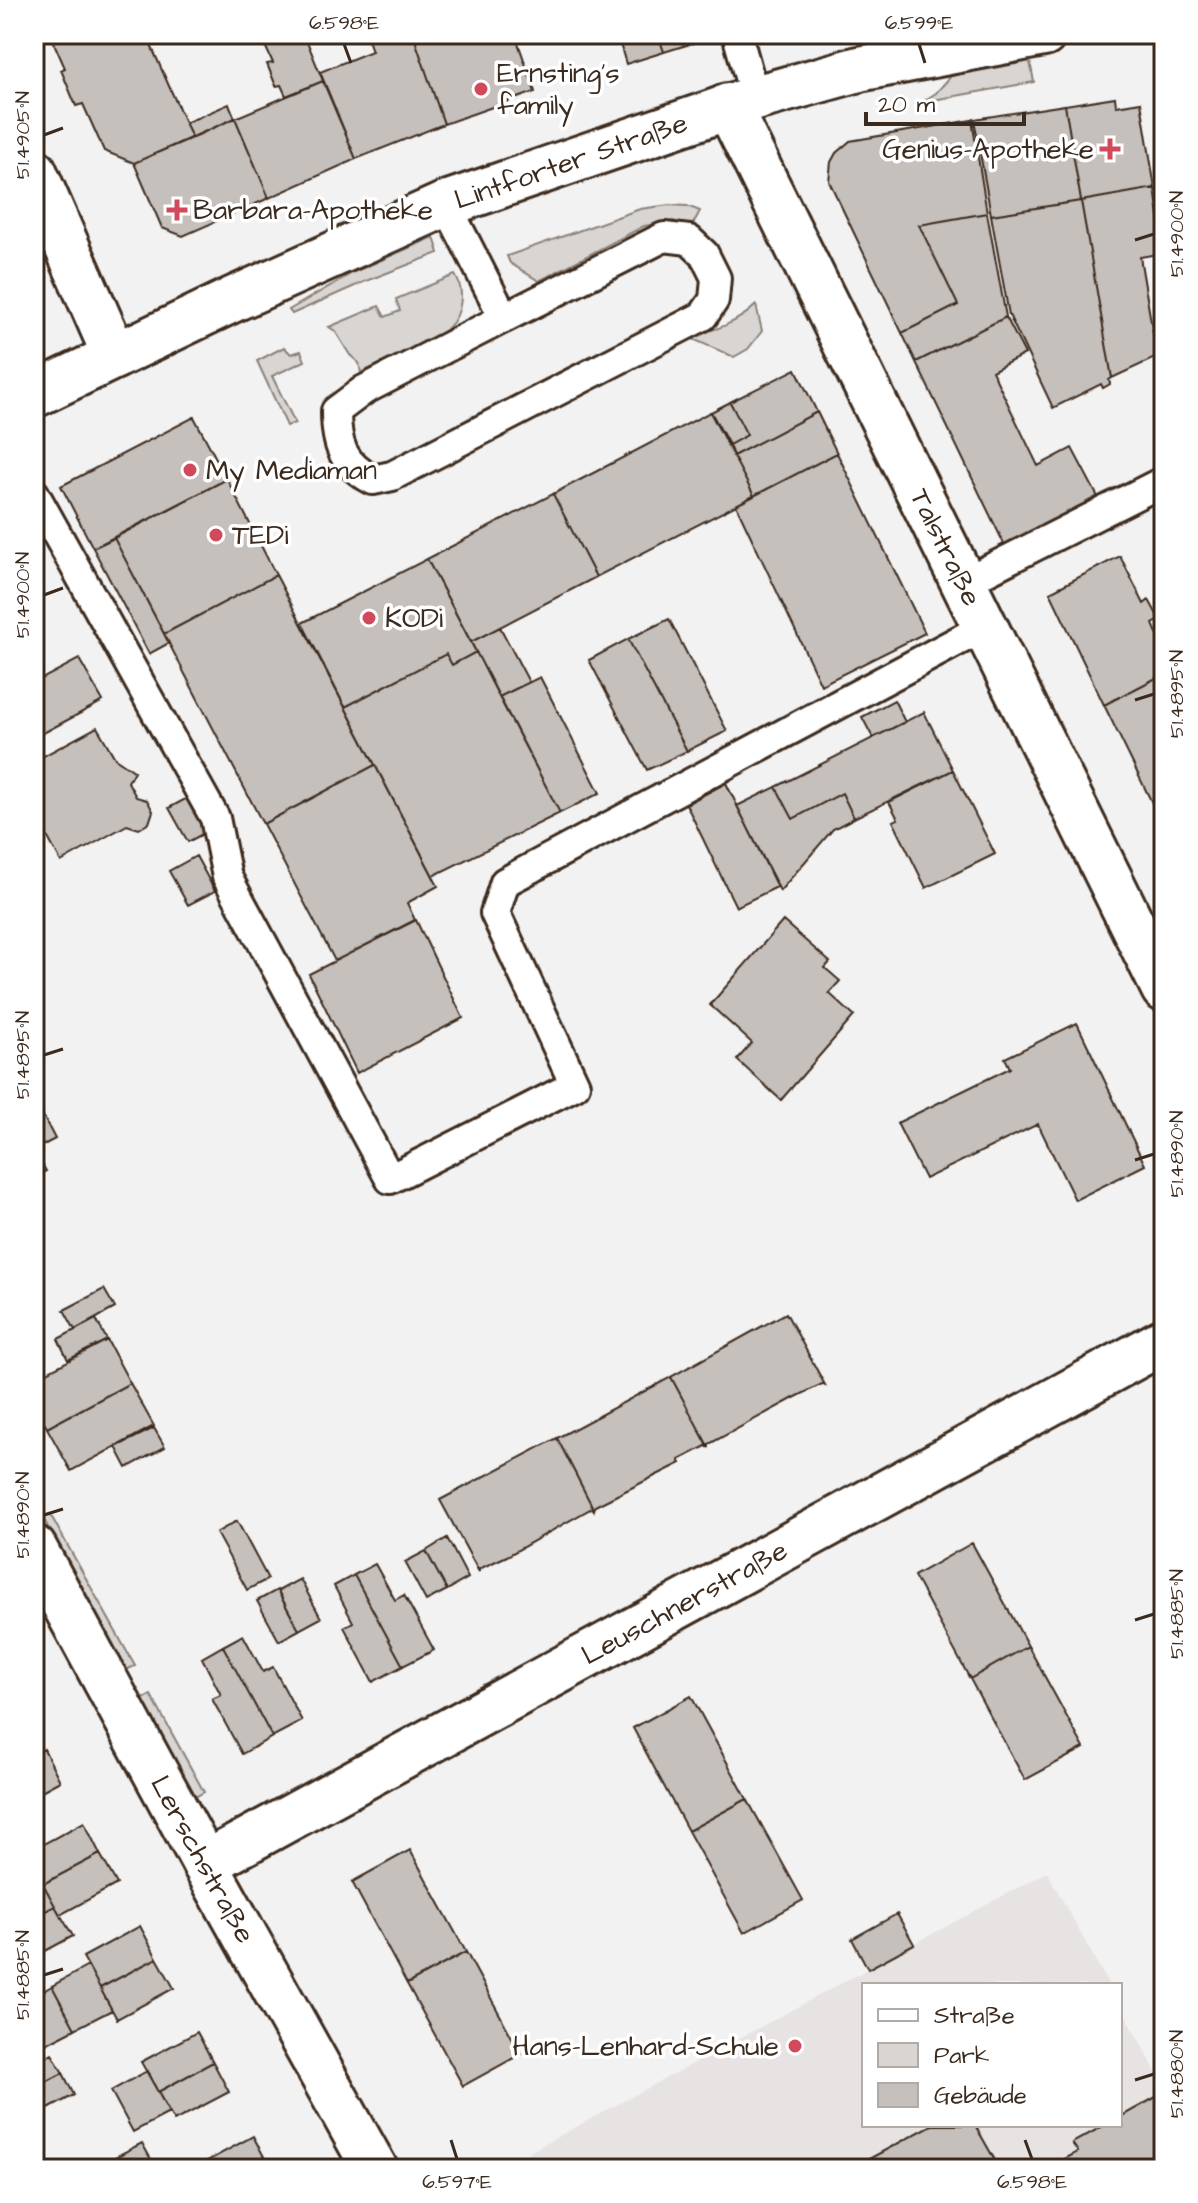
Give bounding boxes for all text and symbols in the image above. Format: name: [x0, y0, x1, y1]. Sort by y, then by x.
text: 6.598°E: [309, 9, 379, 37]
text: 6.599°E: [885, 9, 953, 37]
place label: Ernsting's family: [497, 54, 620, 127]
scale bar: [866, 76, 1024, 126]
marker: Ernsting's family: [472, 80, 490, 98]
text: 20 m: [878, 88, 935, 122]
text: 51.4905°N: [9, 91, 37, 179]
street label: Lintforter Straße: [449, 103, 692, 219]
place label: Genius-Apotheke: [882, 130, 1094, 169]
marker: Genius-Apotheke: [1101, 140, 1119, 158]
place label: Barbara-Apotheke: [193, 191, 433, 230]
text: 51.4900°N: [1163, 191, 1191, 277]
marker: Barbara-Apotheke: [168, 201, 186, 219]
place label: My Mediaman: [206, 451, 377, 492]
marker: My Mediaman: [181, 461, 199, 479]
street label: Talstraße: [900, 482, 991, 612]
place label: TEDi: [232, 516, 288, 555]
marker: TEDi: [207, 526, 225, 544]
text: 51.4900°N: [9, 552, 37, 638]
place label: KODi: [385, 599, 443, 638]
marker: KODi: [360, 609, 378, 627]
text: 51.4895°N: [1163, 650, 1191, 738]
text: 51.4895°N: [9, 1011, 37, 1099]
text: 51.4890°N: [1163, 1110, 1191, 1198]
text: 51.4890°N: [9, 1471, 37, 1559]
street label: Leuschnerstraße: [574, 1531, 794, 1675]
text: 51.4885°N: [1163, 1569, 1191, 1659]
street label: Lerschstraße: [141, 1768, 265, 1950]
text: 51.4885°N: [9, 1930, 37, 2020]
legend: [862, 1983, 1122, 2127]
text: Straße: [934, 1999, 1015, 2033]
place label: Hans-Lenhard-Schule: [513, 2027, 779, 2066]
text: 51.4880°N: [1163, 2030, 1191, 2118]
marker: Hans-Lenhard-Schule: [786, 2037, 804, 2055]
text: Park: [934, 2039, 990, 2073]
text: Gebäude: [934, 2079, 1027, 2113]
text: 6.597°E: [422, 2168, 492, 2196]
text: 6.598°E: [997, 2168, 1067, 2196]

